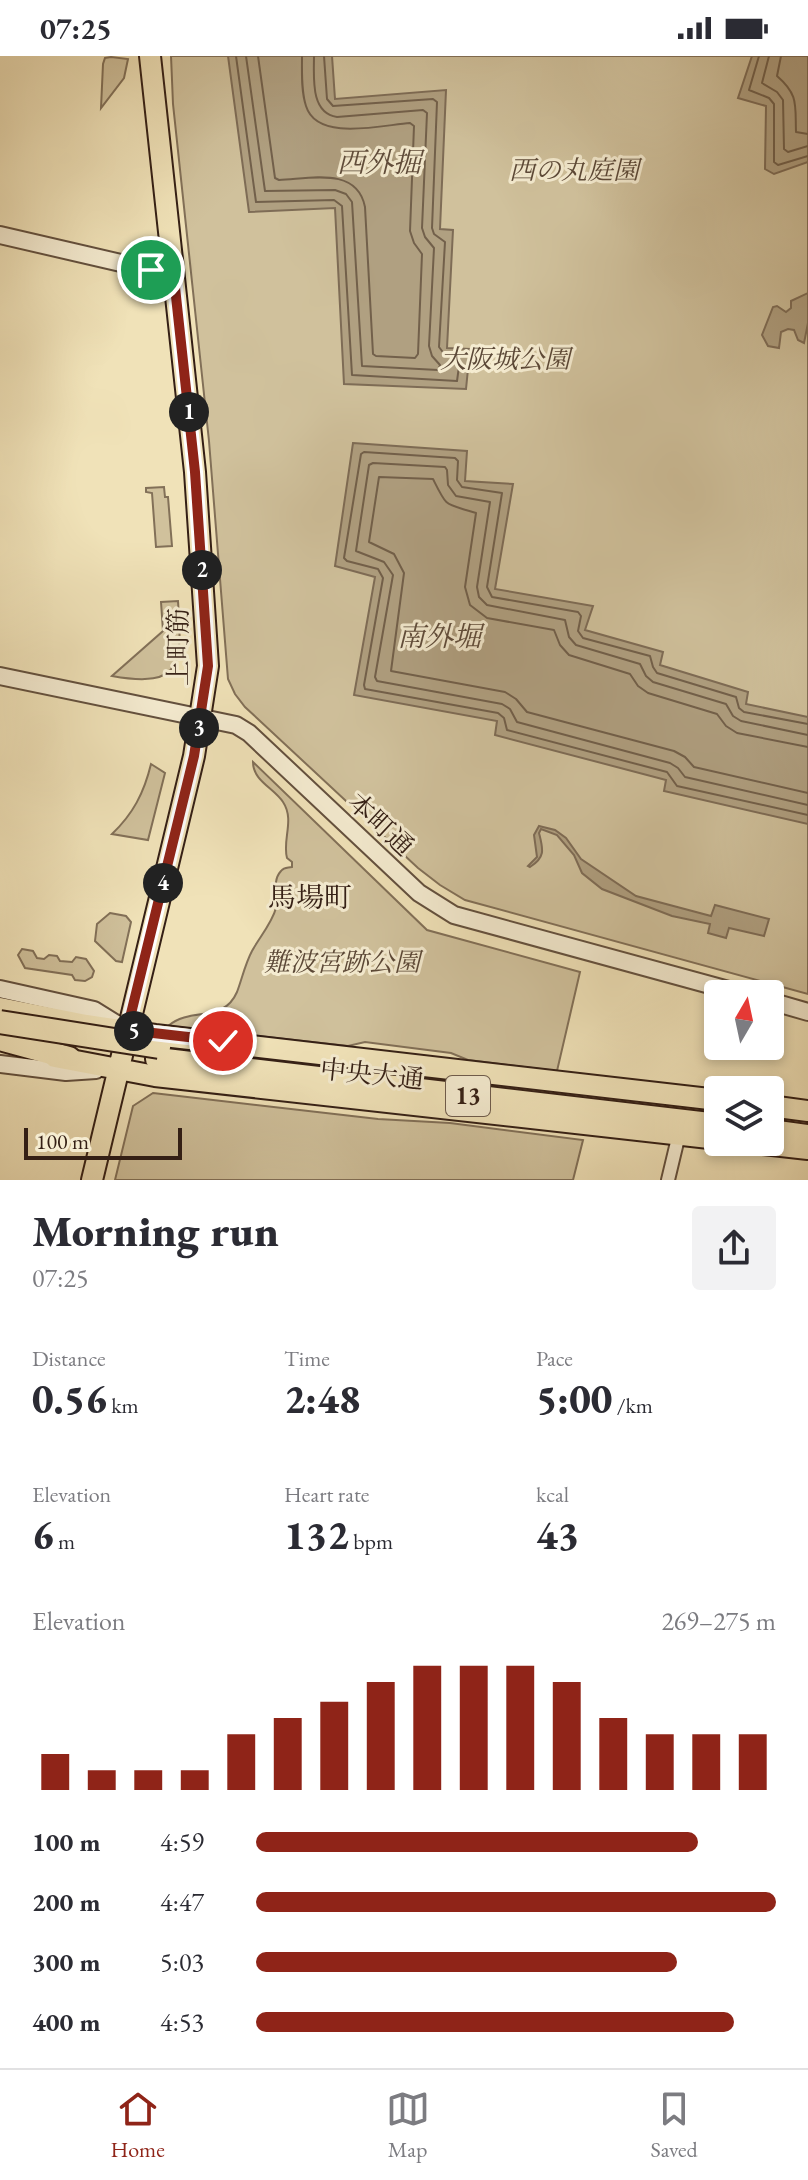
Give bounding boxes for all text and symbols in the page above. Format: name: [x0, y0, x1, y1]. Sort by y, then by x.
text: 07:25: [40, 9, 112, 48]
water label: 西外掘: [337, 144, 425, 180]
park label: 西の丸庭園: [509, 153, 643, 187]
pin: [117, 236, 185, 304]
icon: arrive: [129, 248, 173, 292]
park label: 大阪城公園: [440, 342, 574, 376]
pin: 1: [169, 392, 209, 432]
text: 1: [183, 397, 195, 426]
pin: 2: [182, 550, 222, 590]
text: 2: [196, 555, 208, 584]
street label: 上町筋: [161, 608, 195, 686]
water label: 南外堀: [397, 618, 485, 654]
pin: 3: [179, 708, 219, 748]
text: 3: [193, 713, 205, 742]
street label: 本町通: [341, 785, 421, 863]
pin: 4: [143, 863, 183, 903]
text: 4: [157, 868, 169, 897]
district label: 馬場町: [268, 879, 352, 915]
park label: 難波宮跡公園: [264, 945, 424, 979]
north arrow: [704, 980, 784, 1060]
map controls: [704, 980, 784, 1156]
pin: [189, 1007, 257, 1075]
pin: 5: [114, 1011, 154, 1051]
text: 5: [128, 1016, 140, 1045]
icon: check: [201, 1019, 245, 1063]
street label: 中央大通: [319, 1052, 425, 1096]
road number: 13: [446, 1076, 490, 1116]
button: layers: [704, 1076, 784, 1156]
scale bar: [24, 1124, 182, 1160]
text: 100 m: [36, 1127, 89, 1156]
text: Morning run: [32, 1202, 279, 1259]
button: share: [692, 1206, 776, 1290]
text: 07:25: [32, 1261, 88, 1295]
text: Distance: [32, 1344, 105, 1373]
text: Time: [284, 1344, 330, 1373]
text: Pace: [536, 1344, 573, 1373]
text: 0.56: [32, 1373, 107, 1425]
text: 2:48: [284, 1373, 360, 1425]
text: 5:00: [536, 1373, 612, 1425]
text: km: [107, 1391, 139, 1420]
text: /km: [612, 1391, 653, 1420]
text: Elevation: [32, 1480, 111, 1509]
text: Heart rate: [284, 1480, 369, 1509]
text: kcal: [536, 1480, 569, 1509]
text: 6: [32, 1509, 54, 1561]
text: 132: [284, 1509, 349, 1561]
text: 43: [536, 1509, 579, 1561]
text: m: [54, 1527, 75, 1556]
text: bpm: [349, 1527, 393, 1556]
text: Elevation: [32, 1604, 126, 1638]
text: 269–275 m: [661, 1604, 776, 1638]
text: 100 m: [32, 1825, 100, 1859]
text: 4:59: [160, 1825, 204, 1859]
text: 200 m: [32, 1885, 100, 1919]
text: 4:47: [160, 1885, 204, 1919]
text: 300 m: [32, 1945, 100, 1979]
text: 5:03: [160, 1945, 204, 1979]
text: 400 m: [32, 2005, 100, 2039]
text: 4:53: [160, 2005, 204, 2039]
tab: Home: [110, 2087, 165, 2164]
tab: Map: [386, 2087, 430, 2164]
tab: Saved: [650, 2087, 698, 2164]

